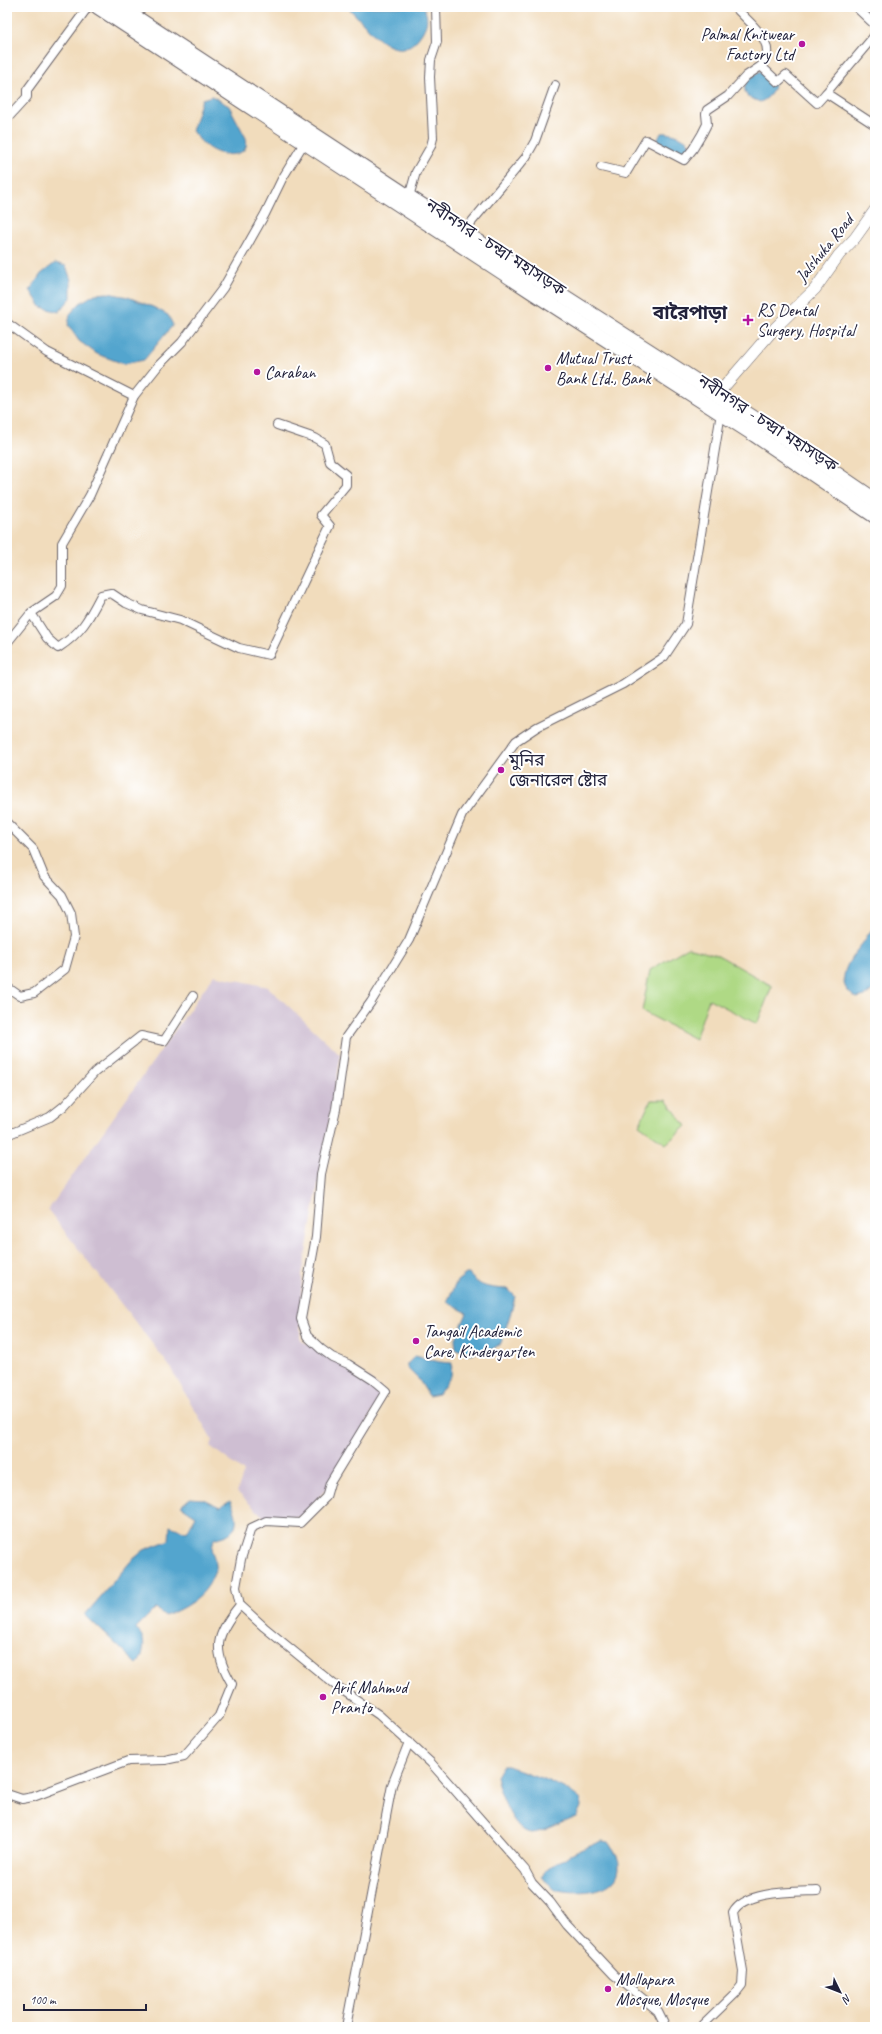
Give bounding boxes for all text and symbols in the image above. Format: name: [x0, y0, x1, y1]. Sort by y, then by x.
place label: Palmal Knitwear Factory Ltd: [701, 24, 796, 65]
marker: Palmal Knitwear Factory Ltd: [797, 39, 807, 49]
street label: নবীনগর - চন্দ্রা মহাসড়ক: [421, 194, 570, 301]
street label: Jalshuka Road: [790, 208, 860, 287]
place label: RS Dental Surgery, Hospital: [757, 300, 858, 341]
district label: বারৈপাড়া: [652, 301, 728, 325]
marker: RS Dental Surgery, Hospital: [742, 314, 754, 326]
place label: Mutual Trust Bank Ltd., Bank: [556, 348, 653, 389]
place label: Caraban: [265, 362, 317, 383]
marker: Mutual Trust Bank Ltd., Bank: [543, 363, 553, 373]
marker: Caraban: [252, 367, 262, 377]
street label: নবীনগর - চন্দ্রা মহাসড়ক: [693, 370, 842, 477]
place label: মুনির জেনারেল ষ্টোর: [508, 750, 608, 791]
marker: মুনির জেনারেল ষ্টোর: [496, 765, 506, 775]
place label: Tangail Academic Care, Kindergarten: [424, 1321, 536, 1362]
marker: Tangail Academic Care, Kindergarten: [411, 1336, 421, 1346]
place label: Arif Mahmud Pranto: [331, 1677, 410, 1718]
marker: Arif Mahmud Pranto: [318, 1692, 328, 1702]
place label: Mollapara Mosque, Mosque: [616, 1969, 709, 2010]
north arrow: [820, 1972, 860, 2012]
marker: Mollapara Mosque, Mosque: [603, 1984, 613, 1994]
scale bar: [24, 1986, 146, 2012]
text: 100 m: [30, 1992, 57, 2008]
text: N: [838, 1992, 855, 2008]

